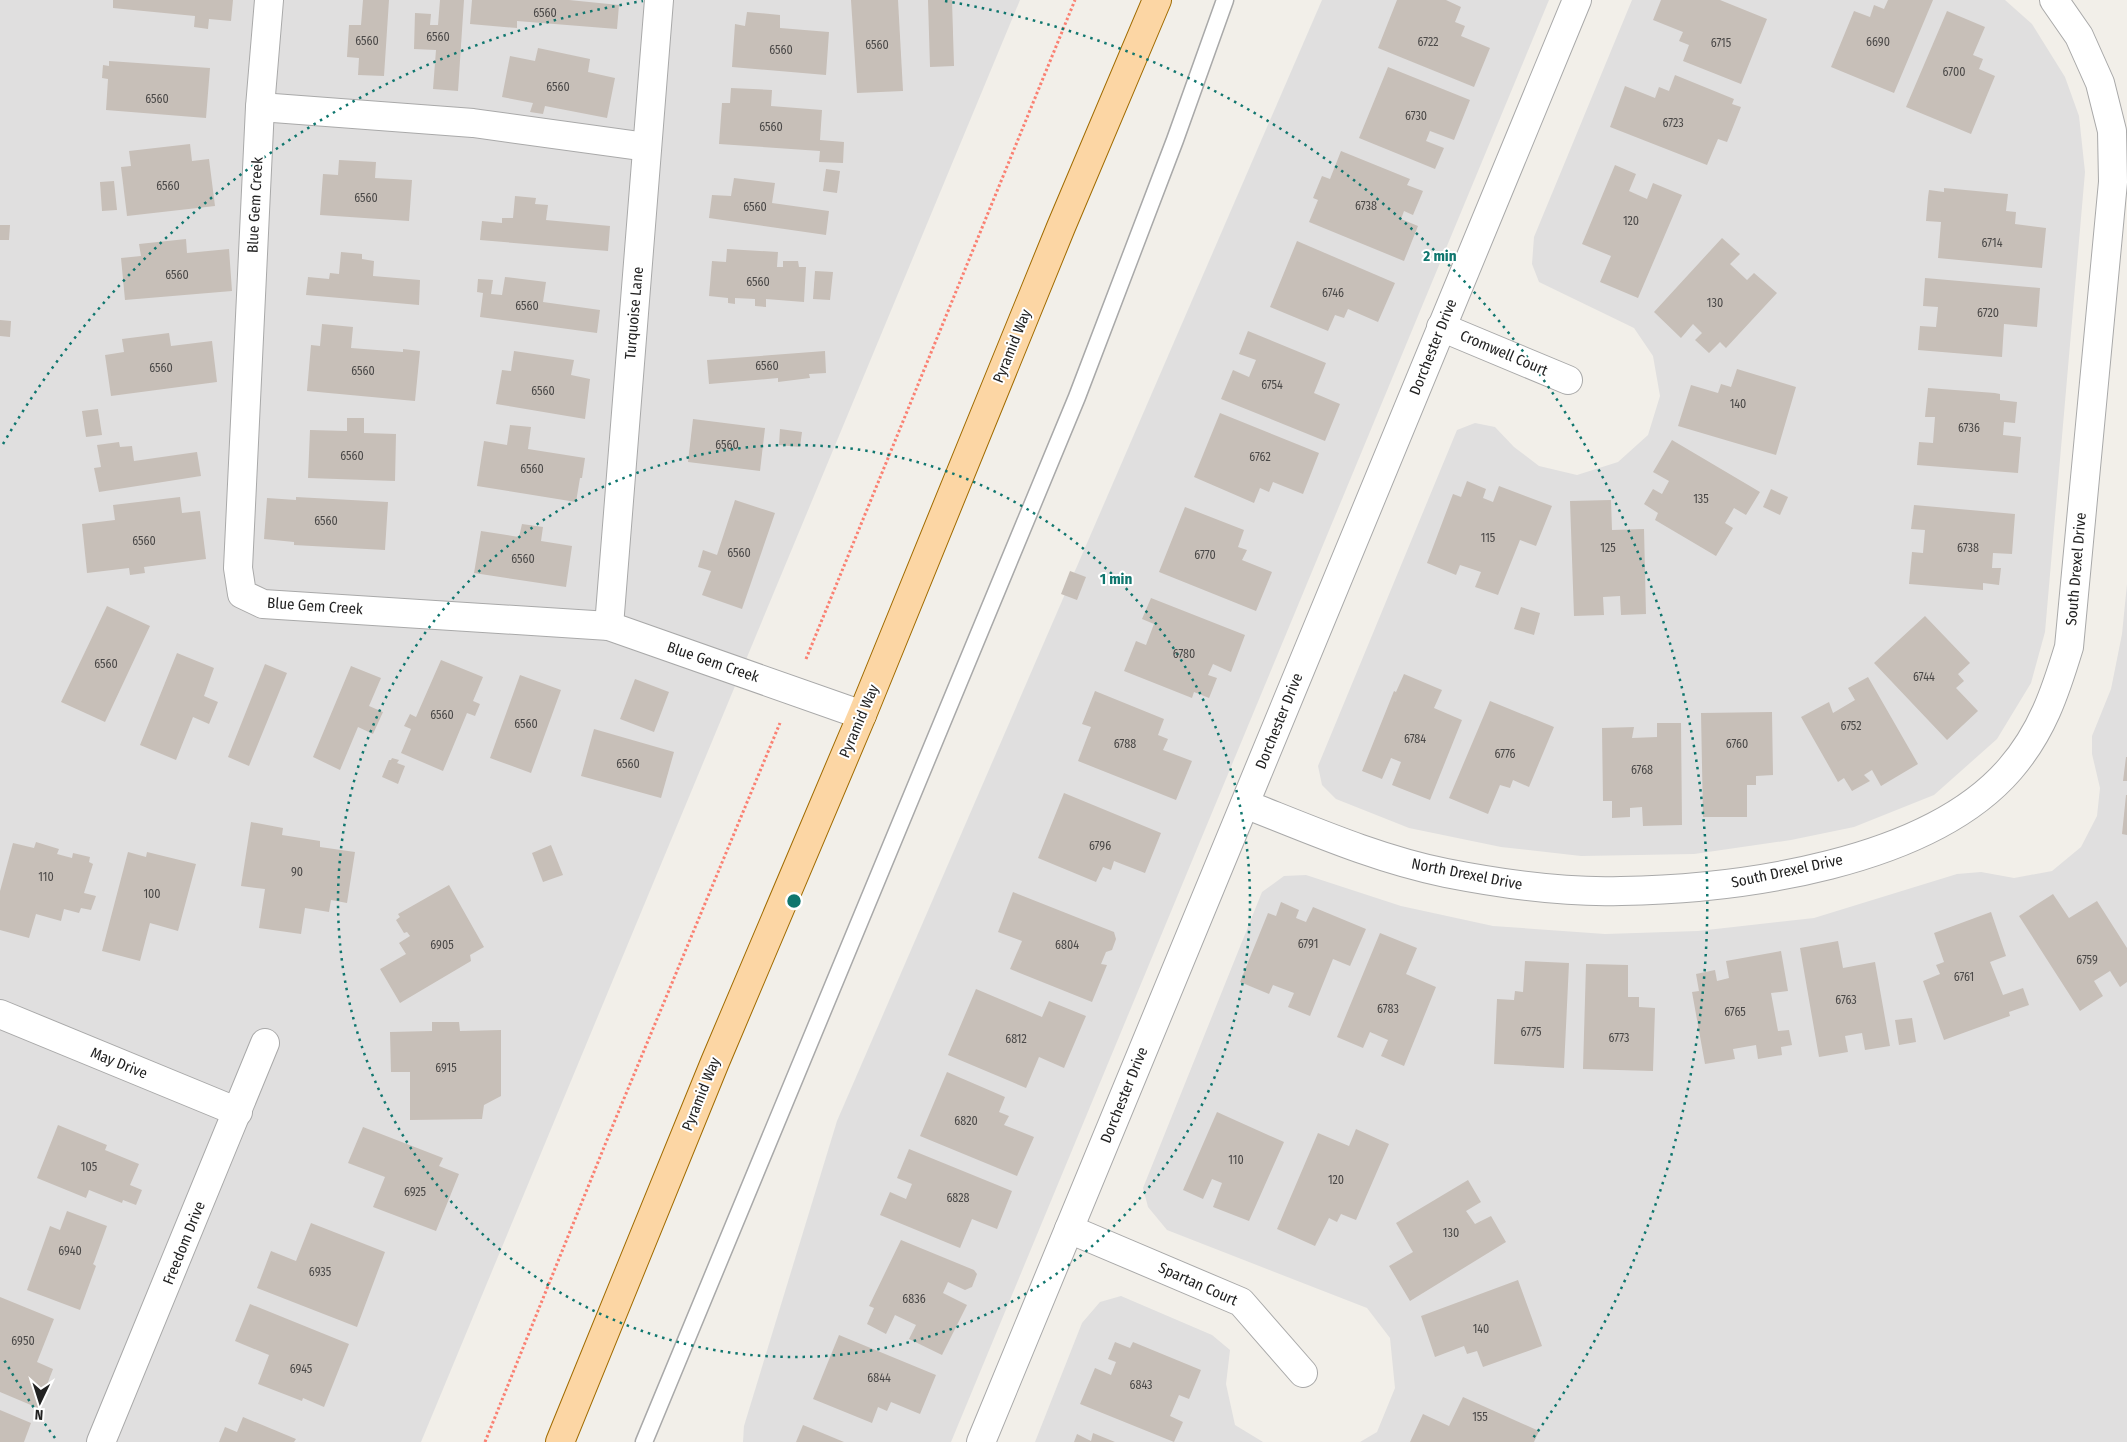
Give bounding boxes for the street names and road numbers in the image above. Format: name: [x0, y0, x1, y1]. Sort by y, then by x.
street label: Blue Gem Creek: [243, 157, 267, 253]
street label: Turquoise Lane: [621, 266, 647, 360]
street label: Dorchester Drive: [1406, 296, 1460, 398]
street label: Pyramid Way: [989, 306, 1035, 386]
street label: Cromwell Court: [1457, 326, 1551, 380]
street label: South Drexel Drive: [2062, 512, 2090, 626]
street label: Blue Gem Creek: [266, 594, 364, 618]
street label: Blue Gem Creek: [665, 638, 761, 686]
street label: Dorchester Drive: [1252, 670, 1306, 772]
street label: Pyramid Way: [835, 681, 883, 760]
street label: South Drexel Drive: [1730, 850, 1844, 892]
street label: North Drexel Drive: [1410, 854, 1524, 894]
street label: May Drive: [88, 1043, 150, 1083]
street label: Dorchester Drive: [1097, 1044, 1151, 1146]
street label: Pyramid Way: [678, 1054, 724, 1134]
street label: Freedom Drive: [159, 1199, 209, 1287]
street label: Spartan Court: [1156, 1259, 1240, 1309]

